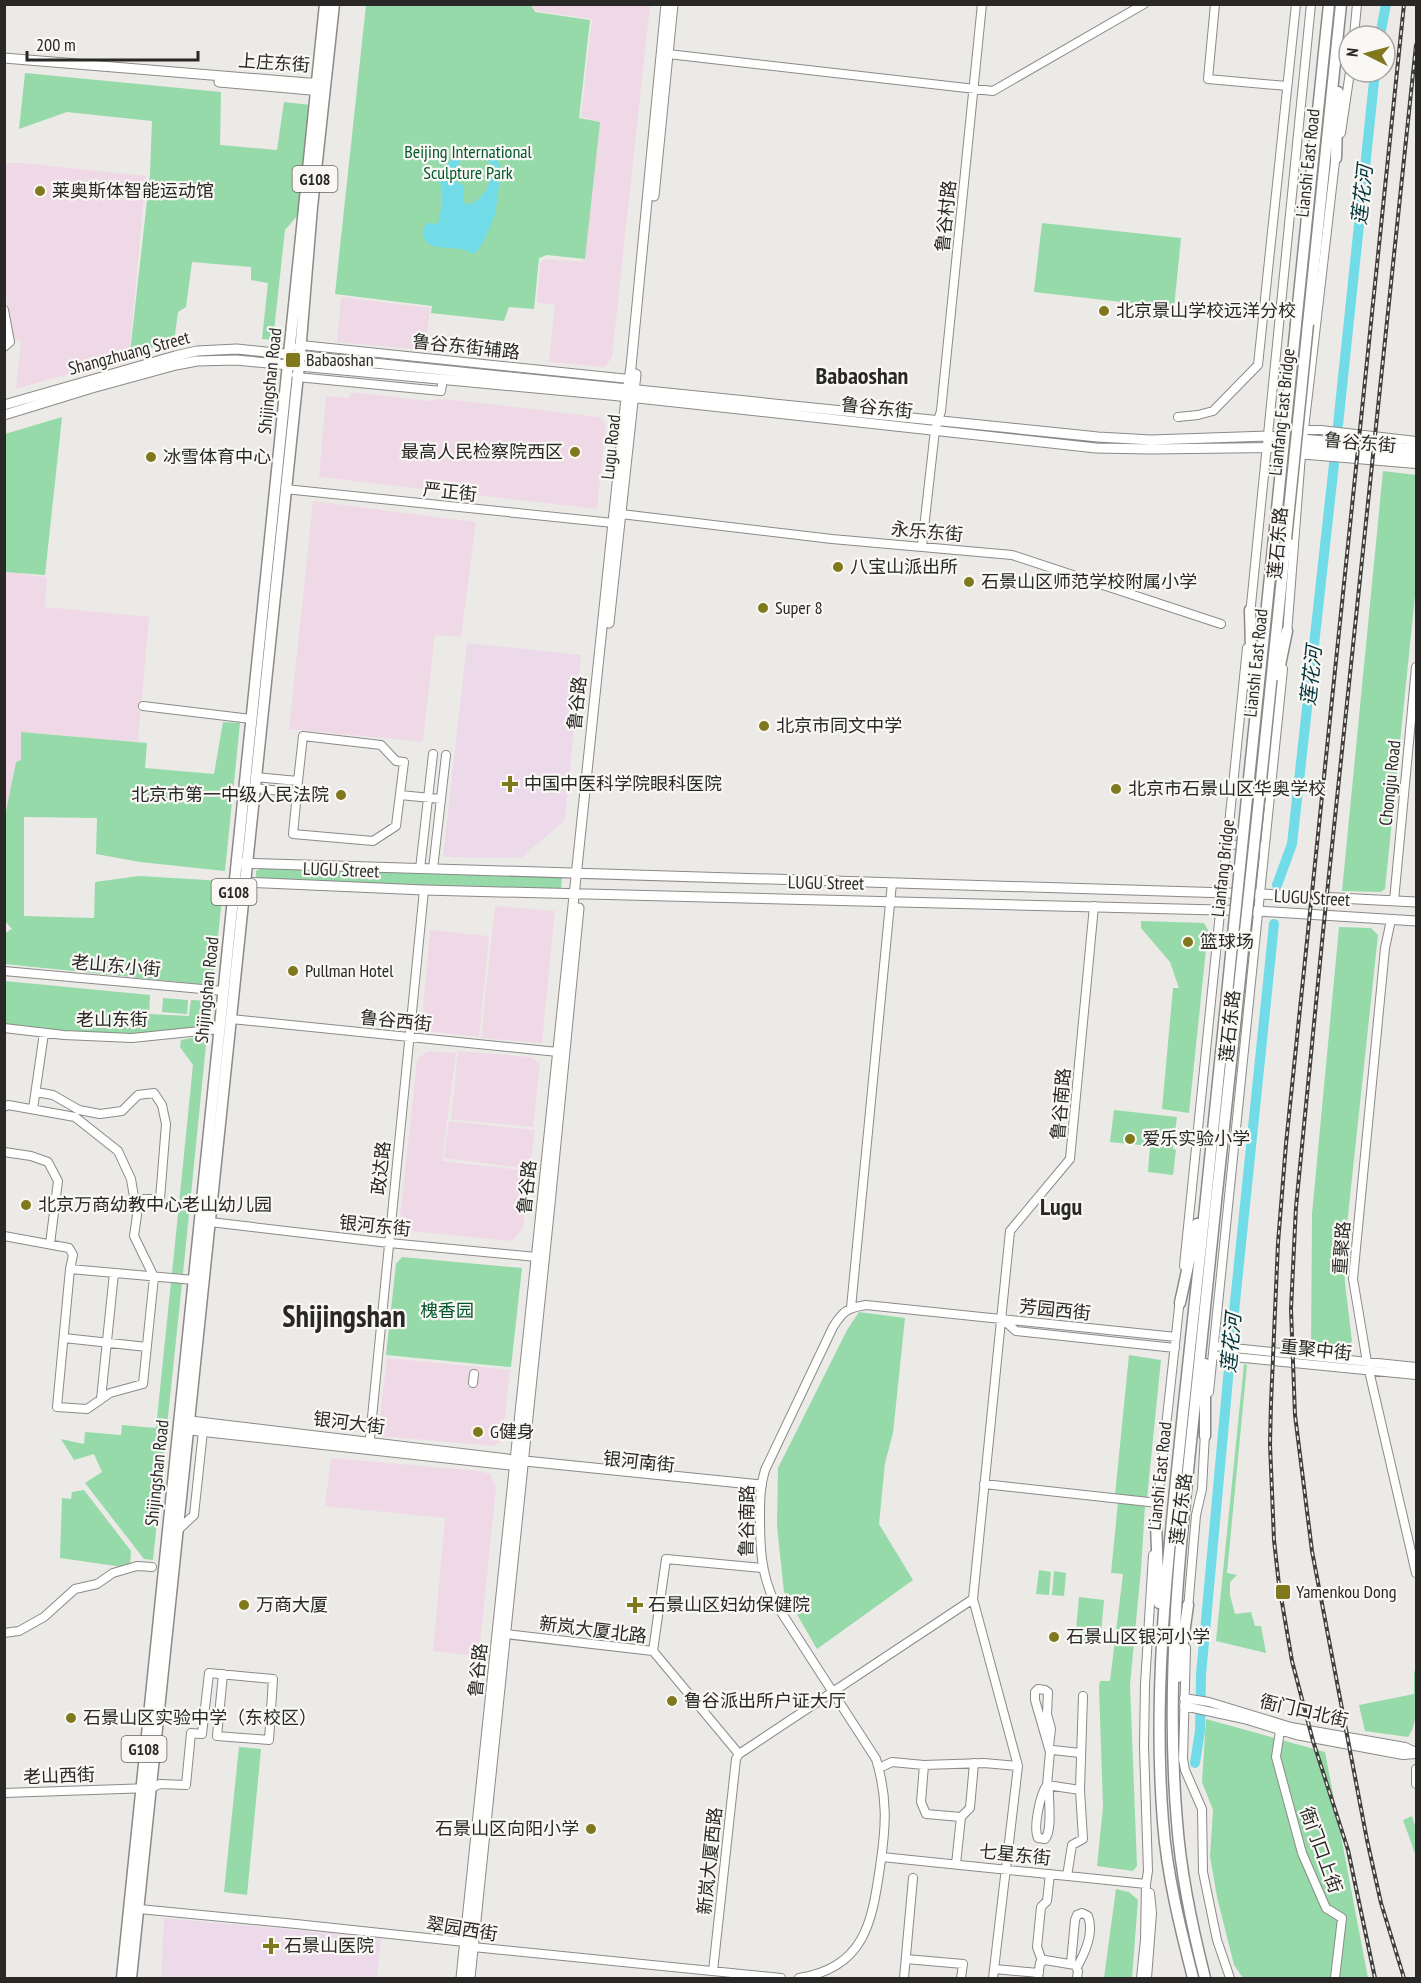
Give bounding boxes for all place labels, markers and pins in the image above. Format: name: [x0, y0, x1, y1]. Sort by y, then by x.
place label: 莱奥斯体智能运动馆: [52, 179, 214, 202]
marker: 莱奥斯体智能运动馆: [33, 184, 47, 198]
place label: 北京景山学校远洋分校: [1116, 299, 1296, 322]
marker: 北京景山学校远洋分校: [1097, 304, 1111, 318]
place label: Babaoshan: [306, 348, 374, 371]
marker: Babaoshan: [284, 351, 302, 369]
place label: 最高人民检察院西区: [401, 440, 563, 463]
place label: 冰雪体育中心: [163, 445, 271, 468]
marker: 最高人民检察院西区: [568, 445, 582, 459]
marker: 冰雪体育中心: [144, 450, 158, 464]
place label: 八宝山派出所: [850, 555, 958, 578]
marker: 八宝山派出所: [831, 560, 845, 574]
place label: 石景山区师范学校附属小学: [981, 570, 1197, 593]
marker: 石景山区师范学校附属小学: [962, 575, 976, 589]
place label: Super 8: [775, 596, 823, 619]
marker: Super 8: [756, 601, 770, 615]
place label: 北京市同文中学: [776, 714, 902, 737]
marker: 北京市同文中学: [757, 719, 771, 733]
place label: 中国中医科学院眼科医院: [524, 772, 722, 795]
marker: 中国中医科学院眼科医院: [501, 775, 519, 793]
place label: 北京市石景山区华奥学校: [1128, 777, 1326, 800]
marker: 北京市石景山区华奥学校: [1109, 782, 1123, 796]
place label: 北京市第一中级人民法院: [131, 783, 329, 806]
marker: 北京市第一中级人民法院: [334, 788, 348, 802]
place label: 篮球场: [1200, 930, 1254, 953]
marker: 篮球场: [1181, 935, 1195, 949]
place label: Pullman Hotel: [305, 959, 394, 982]
marker: Pullman Hotel: [286, 964, 300, 978]
place label: 爱乐实验小学: [1142, 1127, 1250, 1150]
marker: 爱乐实验小学: [1123, 1132, 1137, 1146]
place label: 北京万商幼教中心老山幼儿园: [38, 1193, 272, 1216]
marker: 北京万商幼教中心老山幼儿园: [19, 1198, 33, 1212]
place label: G健身: [490, 1420, 535, 1443]
marker: G健身: [471, 1425, 485, 1439]
place label: Yamenkou Dong: [1296, 1580, 1397, 1603]
marker: Yamenkou Dong: [1274, 1583, 1292, 1601]
place label: 万商大厦: [256, 1593, 328, 1616]
place label: 石景山区妇幼保健院: [648, 1593, 810, 1616]
marker: 石景山区妇幼保健院: [626, 1596, 644, 1614]
marker: 万商大厦: [237, 1598, 251, 1612]
place label: 石景山区银河小学: [1066, 1625, 1210, 1648]
marker: 石景山区银河小学: [1047, 1630, 1061, 1644]
place label: 鲁谷派出所户证大厅: [684, 1689, 846, 1712]
marker: 鲁谷派出所户证大厅: [665, 1694, 679, 1708]
place label: 石景山区实验中学（东校区）: [83, 1706, 317, 1729]
marker: 石景山区实验中学（东校区）: [64, 1711, 78, 1725]
place label: 石景山区向阳小学: [435, 1817, 579, 1840]
marker: 石景山区向阳小学: [584, 1822, 598, 1836]
place label: 石景山医院: [284, 1934, 374, 1957]
marker: 石景山医院: [262, 1937, 280, 1955]

